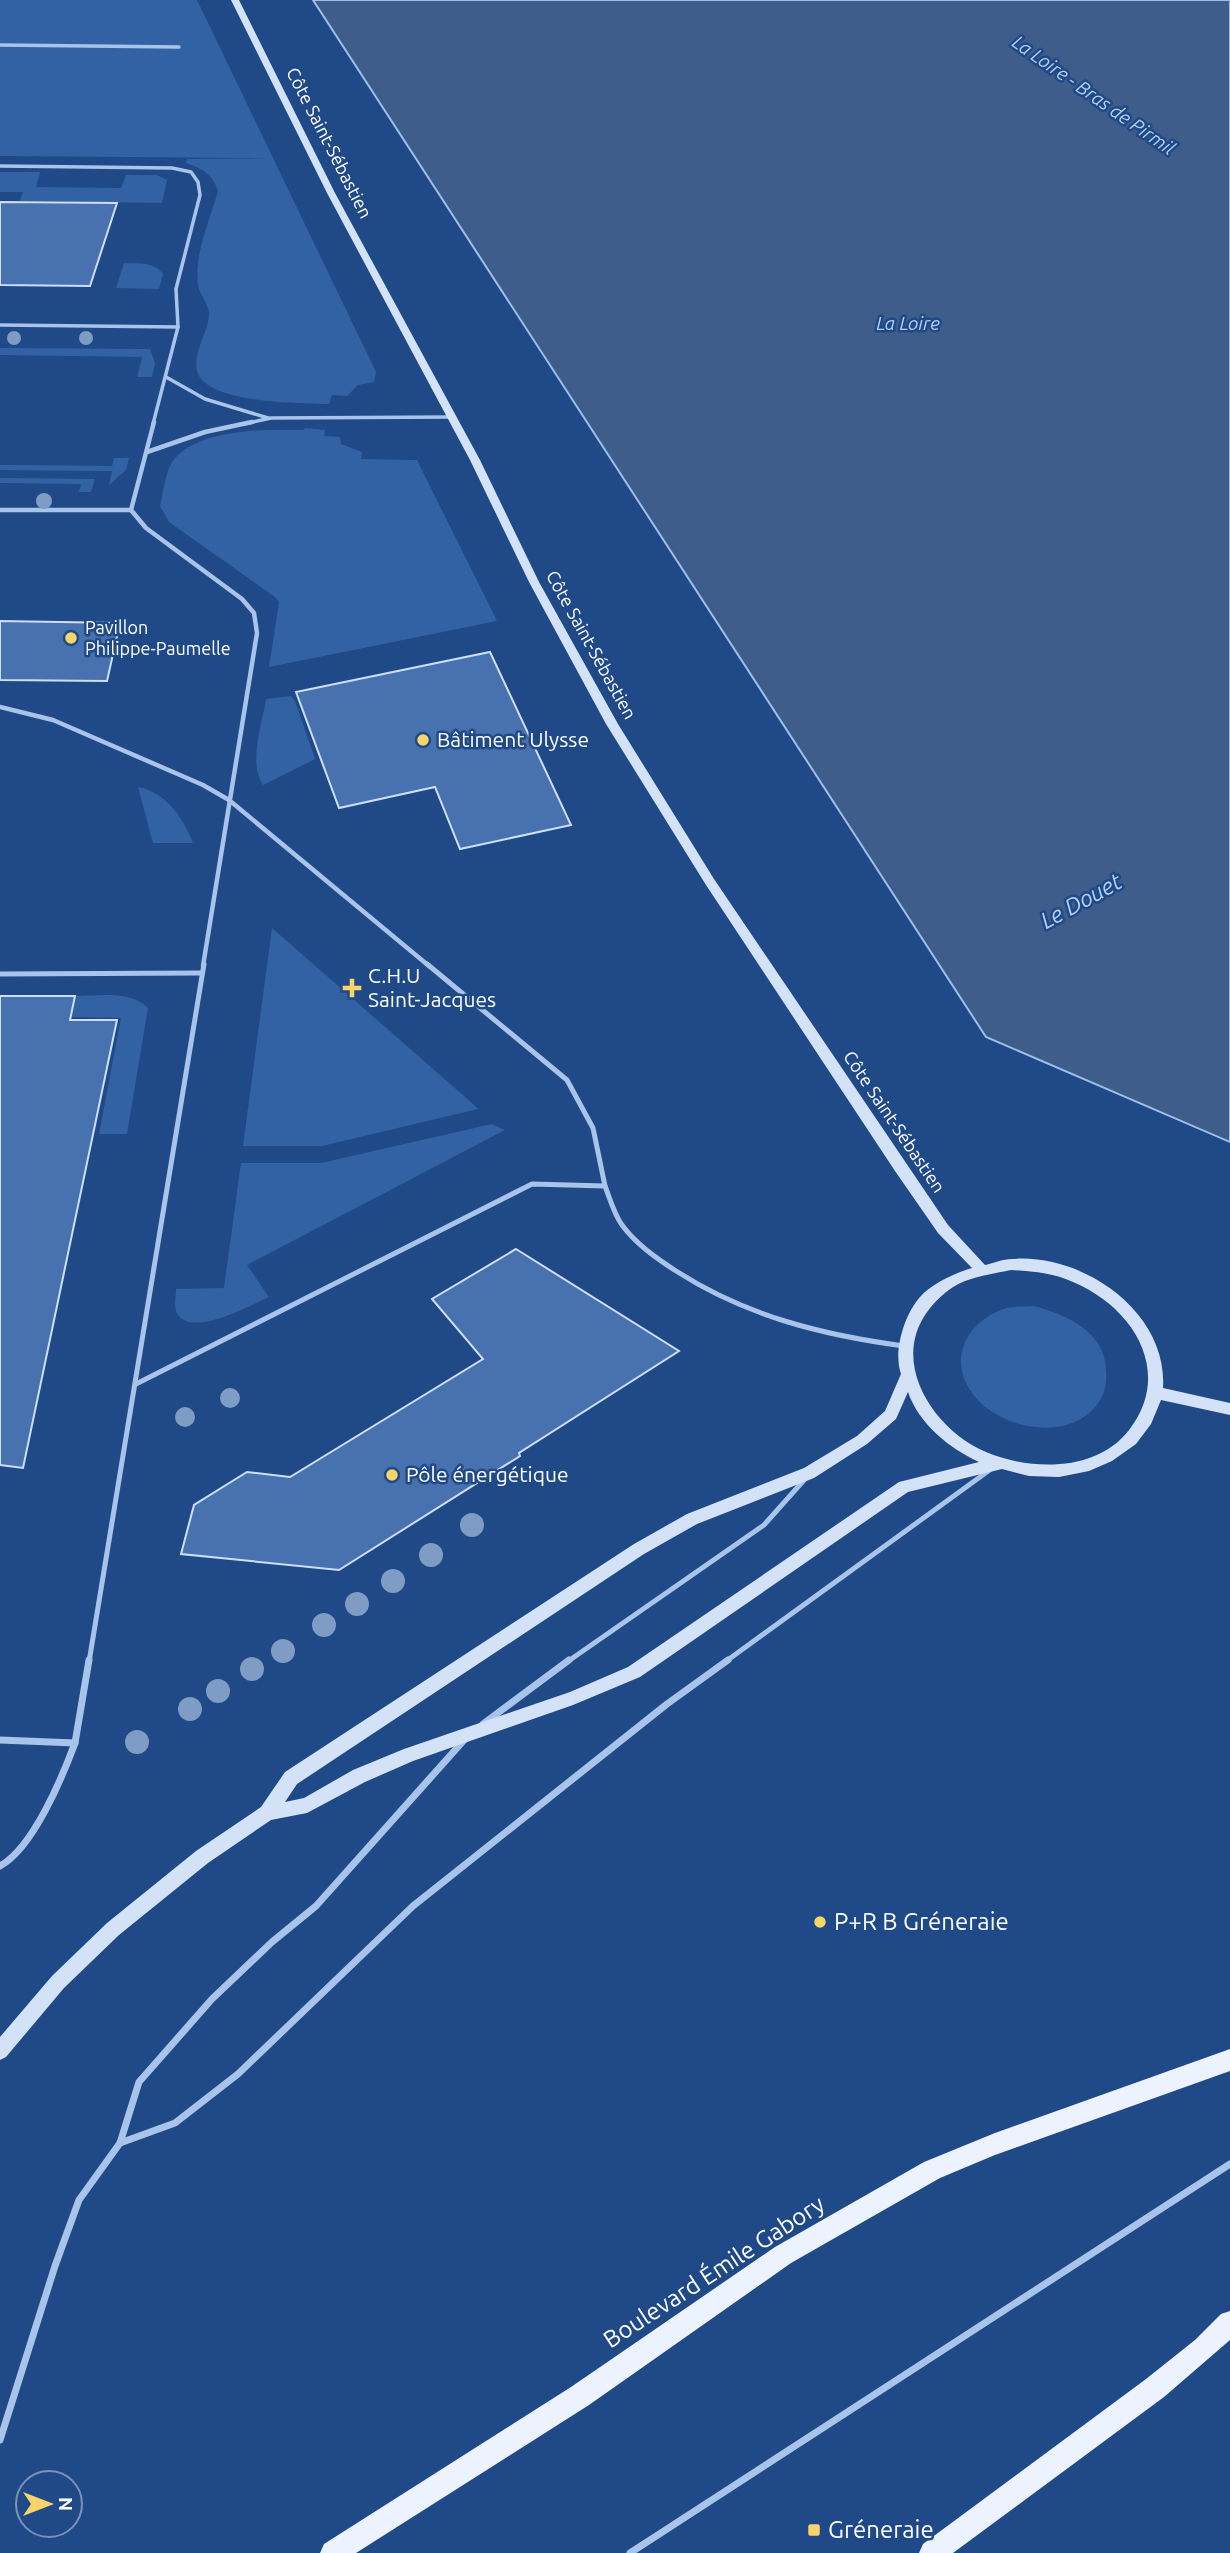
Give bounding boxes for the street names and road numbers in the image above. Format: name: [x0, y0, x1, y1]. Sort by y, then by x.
street label: Côte Saint-Sébastien: [283, 64, 377, 221]
street label: Côte Saint-Sébastien: [543, 567, 641, 722]
street label: Côte Saint-Sébastien: [840, 1047, 950, 1196]
street label: Boulevard Émile Gabory: [598, 2189, 830, 2353]

